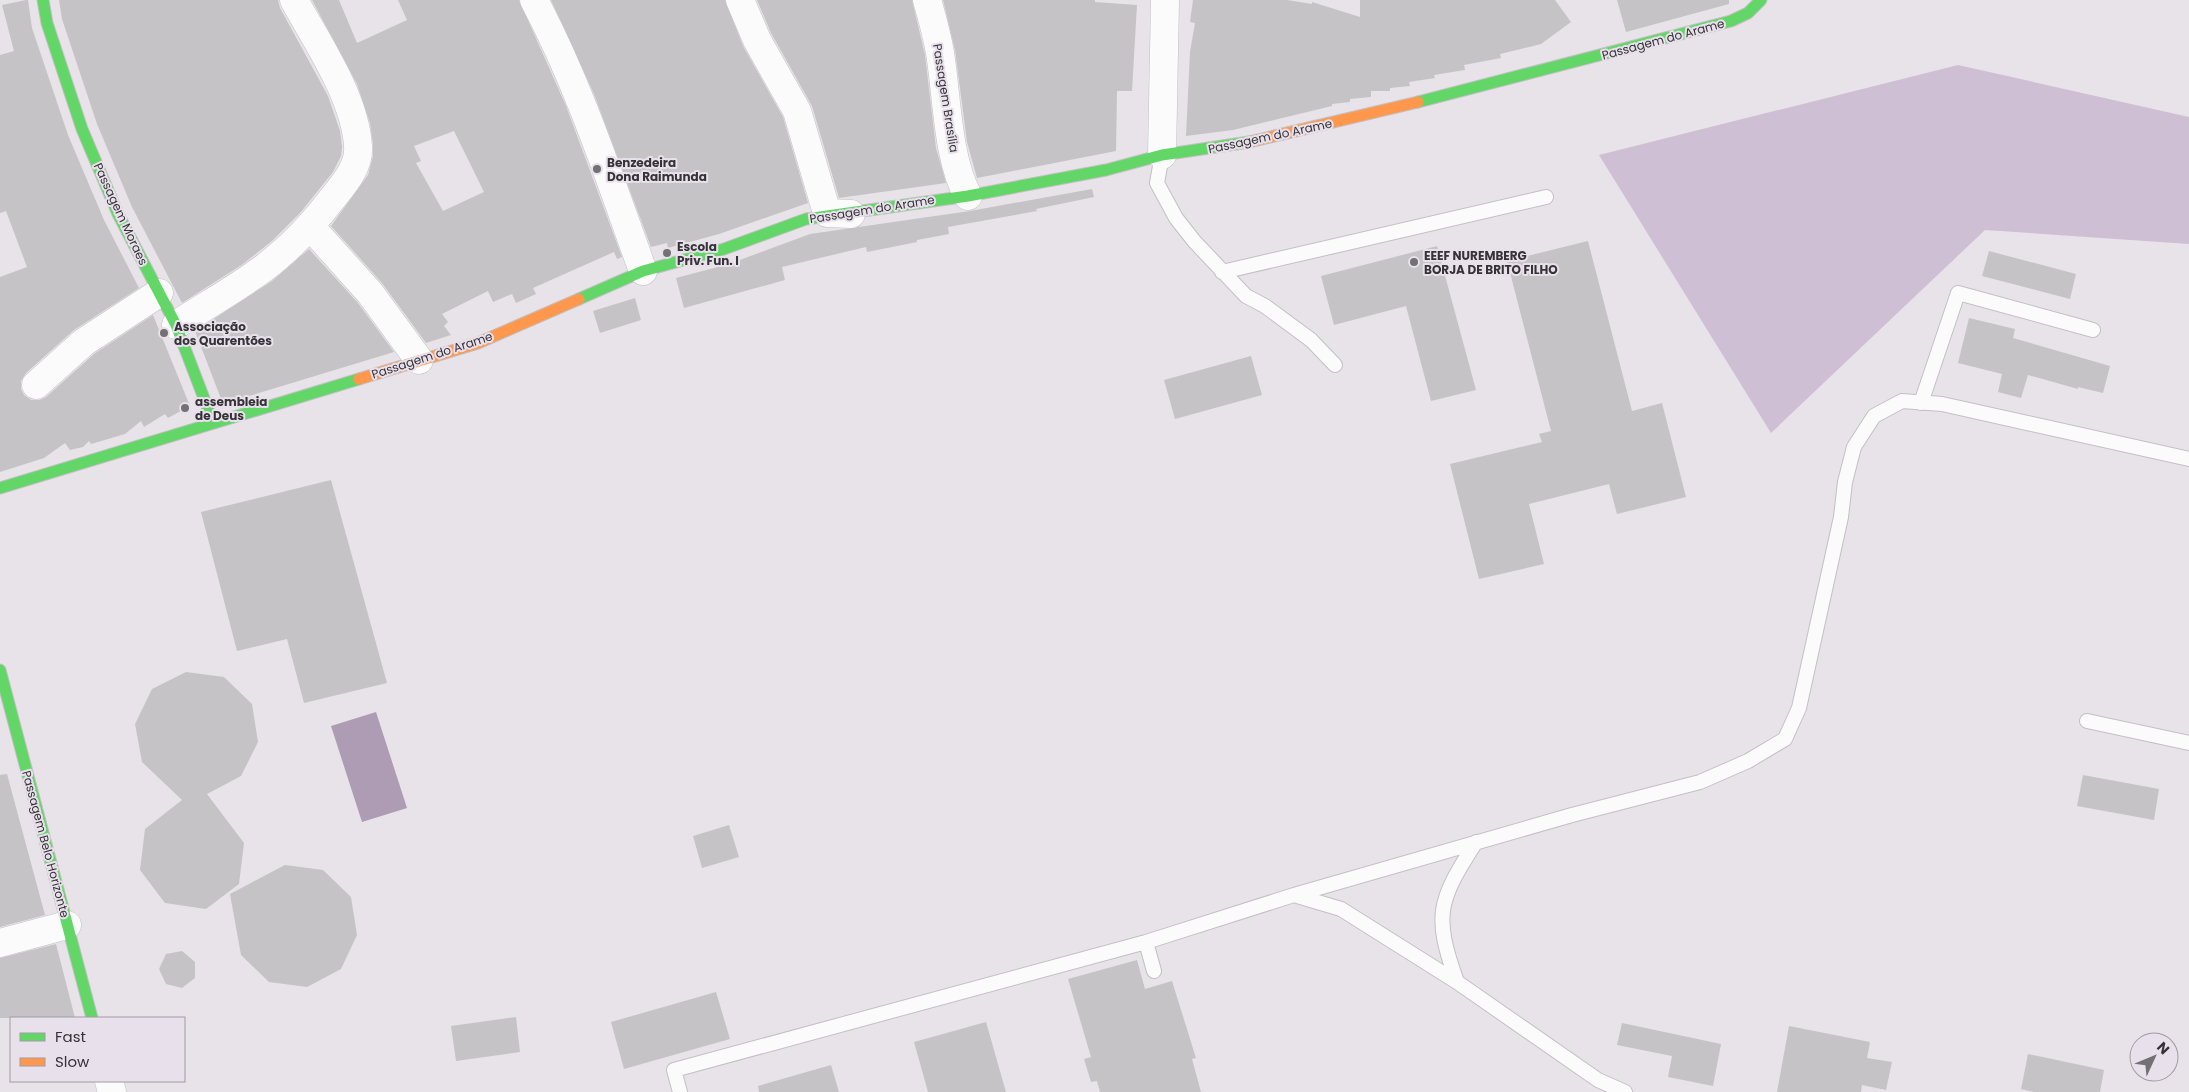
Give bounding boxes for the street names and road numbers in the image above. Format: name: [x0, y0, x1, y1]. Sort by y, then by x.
street label: Passagem do Arame: [1600, 14, 1726, 64]
street label: Passagem Brasília: [929, 42, 963, 154]
street label: Passagem do Arame: [1206, 115, 1334, 157]
street label: Passagem Moraes: [90, 160, 152, 268]
street label: Passagem do Arame: [808, 191, 936, 227]
street label: Passagem do Arame: [369, 327, 495, 383]
street label: Passagem Belo Horizonte: [18, 769, 74, 919]

